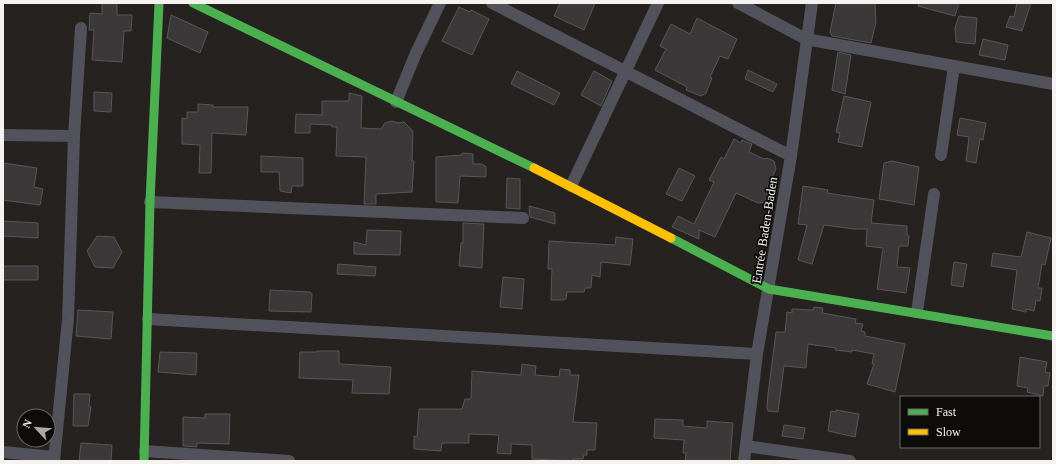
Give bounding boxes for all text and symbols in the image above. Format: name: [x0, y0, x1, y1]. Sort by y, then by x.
street label: Entrée Baden-Baden: [749, 175, 780, 285]
legend: [900, 396, 1040, 448]
text: Fast: [936, 405, 957, 419]
north arrow: [16, 408, 56, 448]
text: N: [20, 417, 34, 430]
text: Slow: [936, 425, 961, 439]

